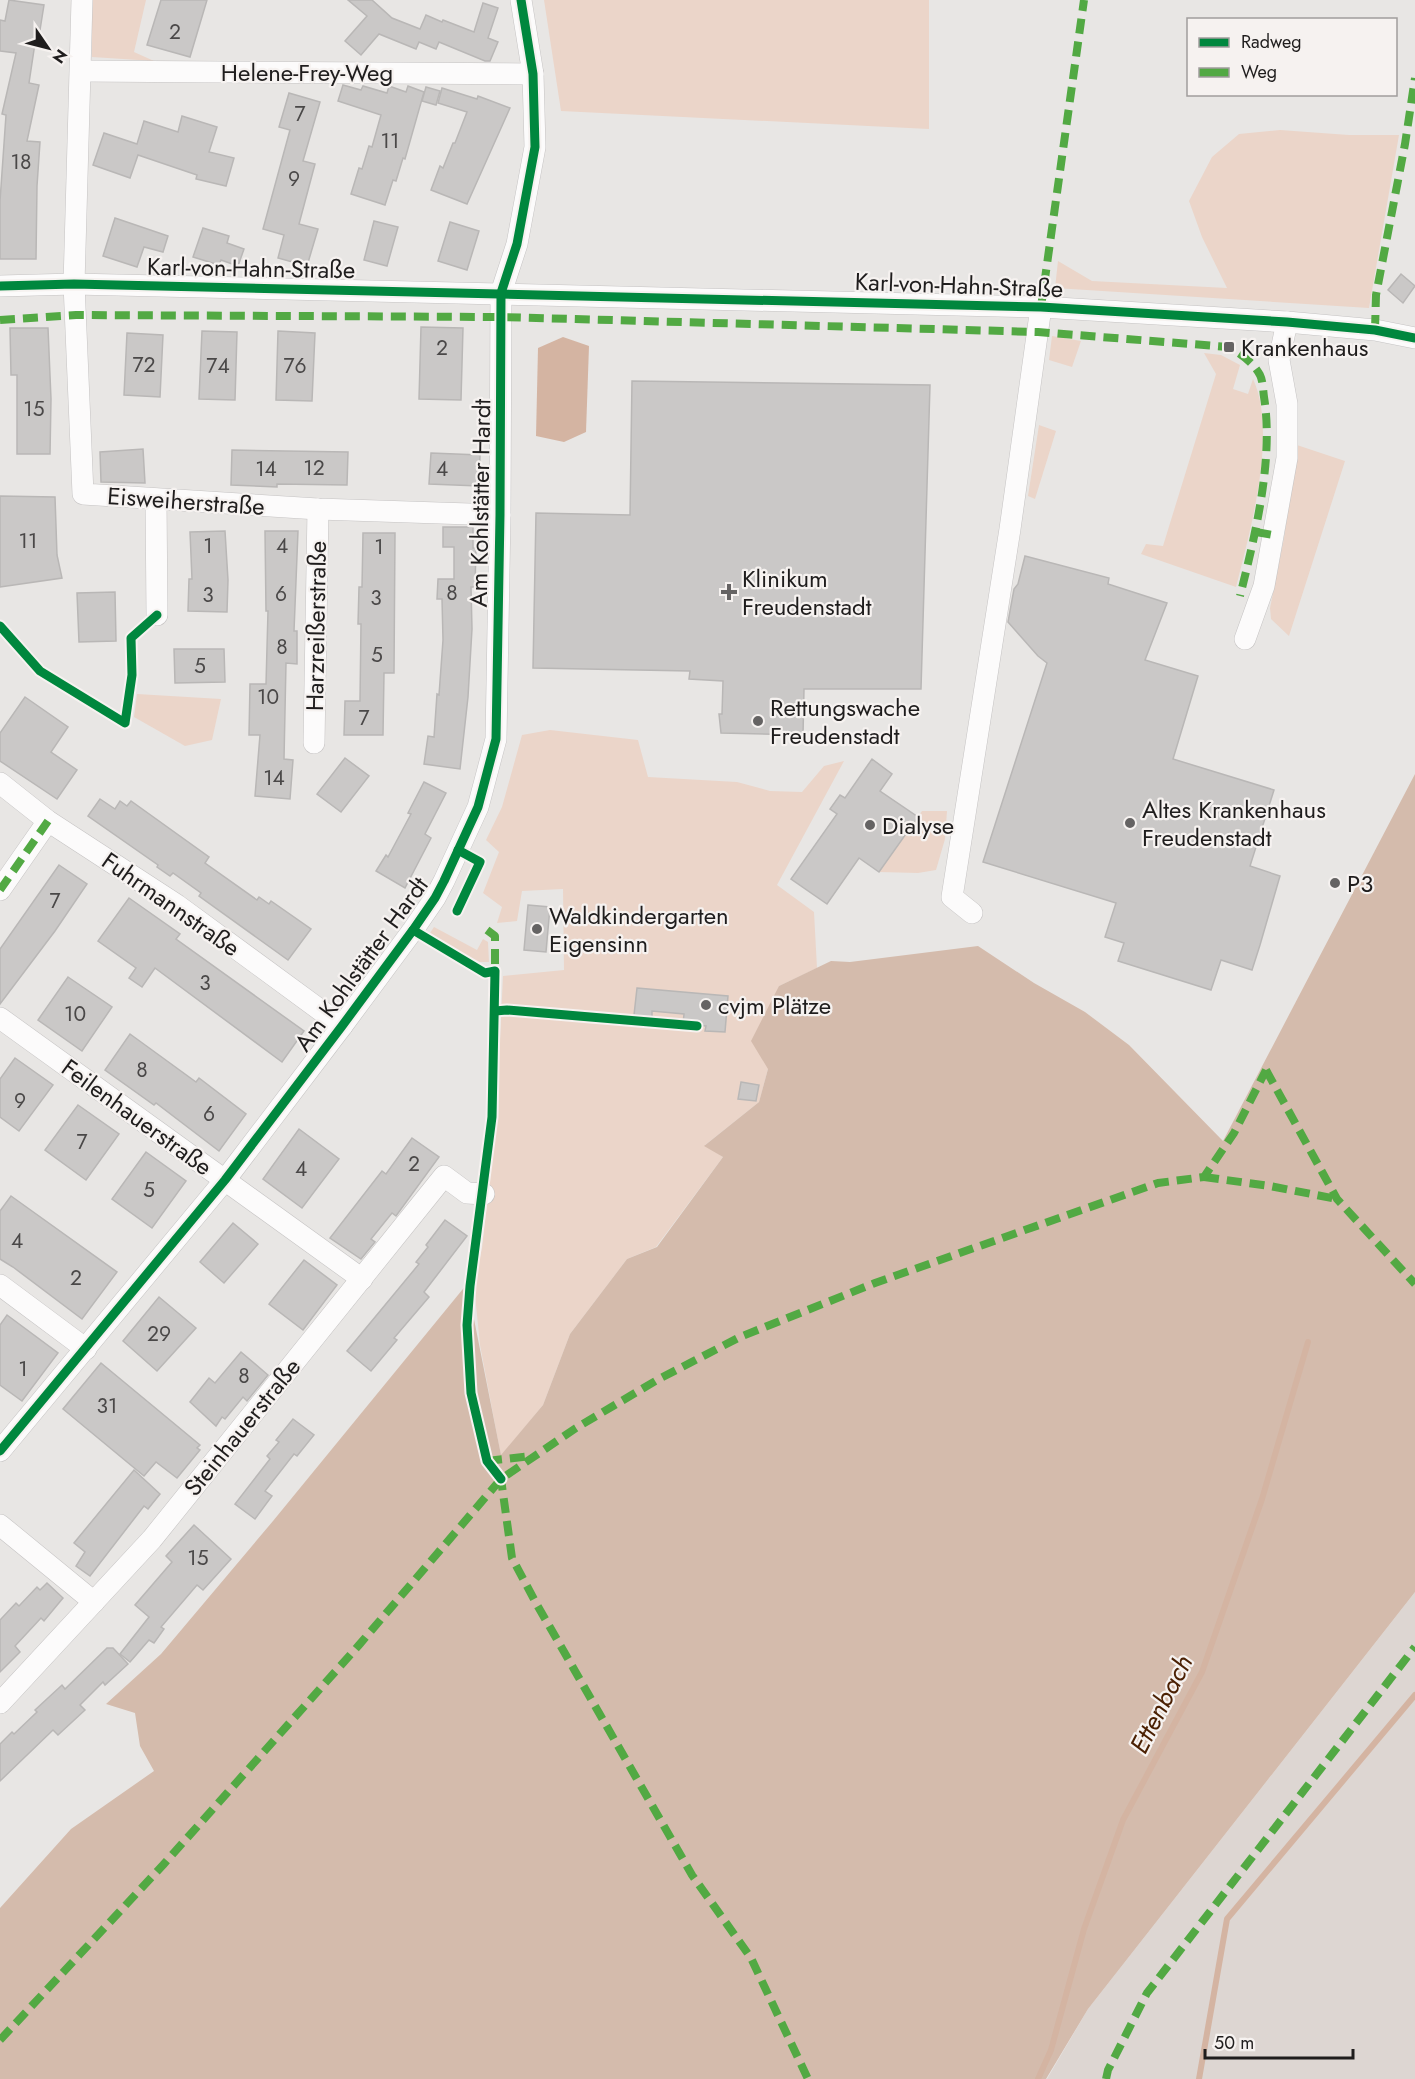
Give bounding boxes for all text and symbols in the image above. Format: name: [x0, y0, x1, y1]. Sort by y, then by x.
house number: 2: [169, 17, 181, 47]
north arrow: [18, 18, 78, 78]
legend: [1187, 18, 1397, 96]
text: Radweg: [1241, 29, 1302, 55]
text: N: [47, 45, 73, 68]
street label: Helene-Frey-Weg: [221, 55, 393, 90]
text: Weg: [1241, 59, 1277, 85]
house number: 7: [294, 99, 306, 129]
house number: 11: [381, 126, 399, 156]
house number: 18: [11, 147, 31, 177]
house number: 9: [288, 164, 300, 194]
street label: Karl-von-Hahn-Straße: [147, 249, 355, 287]
street label: Karl-von-Hahn-Straße: [854, 264, 1064, 306]
place label: Krankenhaus: [1241, 330, 1369, 365]
house number: 2: [436, 333, 448, 363]
marker: Krankenhaus: [1222, 340, 1236, 354]
house number: 72: [133, 350, 155, 380]
house number: 74: [206, 351, 230, 381]
house number: 76: [283, 351, 307, 381]
house number: 15: [23, 394, 45, 424]
street label: Am Kohlstätter Hardt: [461, 398, 499, 608]
house number: 12: [303, 453, 325, 483]
house number: 14: [255, 454, 277, 484]
house number: 4: [436, 454, 448, 484]
street label: Eisweiherstraße: [106, 478, 266, 524]
house number: 11: [19, 526, 37, 556]
house number: 1: [203, 531, 213, 561]
house number: 4: [276, 531, 288, 561]
house number: 1: [374, 532, 384, 562]
street label: Harzreißerstraße: [297, 540, 335, 712]
place label: Klinikum Freudenstadt: [742, 561, 872, 624]
house number: 8: [446, 578, 458, 608]
house number: 6: [275, 579, 287, 609]
house number: 3: [202, 580, 214, 610]
house number: 3: [370, 583, 382, 613]
marker: Klinikum Freudenstadt: [720, 583, 738, 601]
house number: 8: [276, 632, 288, 662]
house number: 5: [371, 640, 383, 670]
house number: 5: [194, 651, 206, 681]
house number: 10: [257, 682, 279, 712]
place label: Rettungswache Freudenstadt: [770, 690, 920, 753]
house number: 7: [358, 703, 370, 733]
marker: Rettungswache Freudenstadt: [751, 714, 765, 728]
house number: 14: [263, 763, 285, 793]
place label: Altes Krankenhaus Freudenstadt: [1142, 792, 1326, 855]
place label: Dialyse: [882, 808, 954, 843]
marker: Altes Krankenhaus Freudenstadt: [1123, 816, 1137, 830]
marker: Dialyse: [863, 818, 877, 832]
street label: Fuhrmannstraße: [95, 843, 247, 965]
place label: P3: [1347, 866, 1373, 901]
street label: Am Kohlstätter Hardt: [286, 869, 437, 1059]
marker: P3: [1328, 876, 1342, 890]
house number: 7: [49, 886, 61, 916]
place label: Waldkindergarten Eigensinn: [549, 898, 729, 961]
marker: Waldkindergarten Eigensinn: [530, 922, 544, 936]
house number: 3: [199, 968, 211, 998]
place label: cvjm Plätze: [718, 988, 831, 1023]
marker: cvjm Plätze: [699, 998, 713, 1012]
house number: 10: [64, 999, 86, 1029]
street label: Feilenhauerstraße: [54, 1050, 220, 1184]
house number: 8: [136, 1055, 148, 1085]
house number: 9: [14, 1086, 26, 1116]
house number: 6: [203, 1099, 215, 1129]
house number: 7: [76, 1127, 88, 1157]
house number: 2: [408, 1149, 420, 1179]
house number: 4: [295, 1154, 307, 1184]
house number: 5: [143, 1175, 155, 1205]
house number: 4: [11, 1226, 23, 1256]
house number: 2: [70, 1263, 82, 1293]
house number: 29: [147, 1319, 171, 1349]
street label: Steinhauerstraße: [175, 1350, 309, 1504]
house number: 1: [18, 1354, 28, 1384]
house number: 8: [238, 1361, 250, 1391]
house number: 31: [97, 1391, 117, 1421]
house number: 15: [187, 1543, 209, 1573]
water label: Ettenbach: [1120, 1648, 1202, 1760]
scale bar: [1205, 2022, 1354, 2060]
text: 50 m: [1214, 2030, 1254, 2056]

